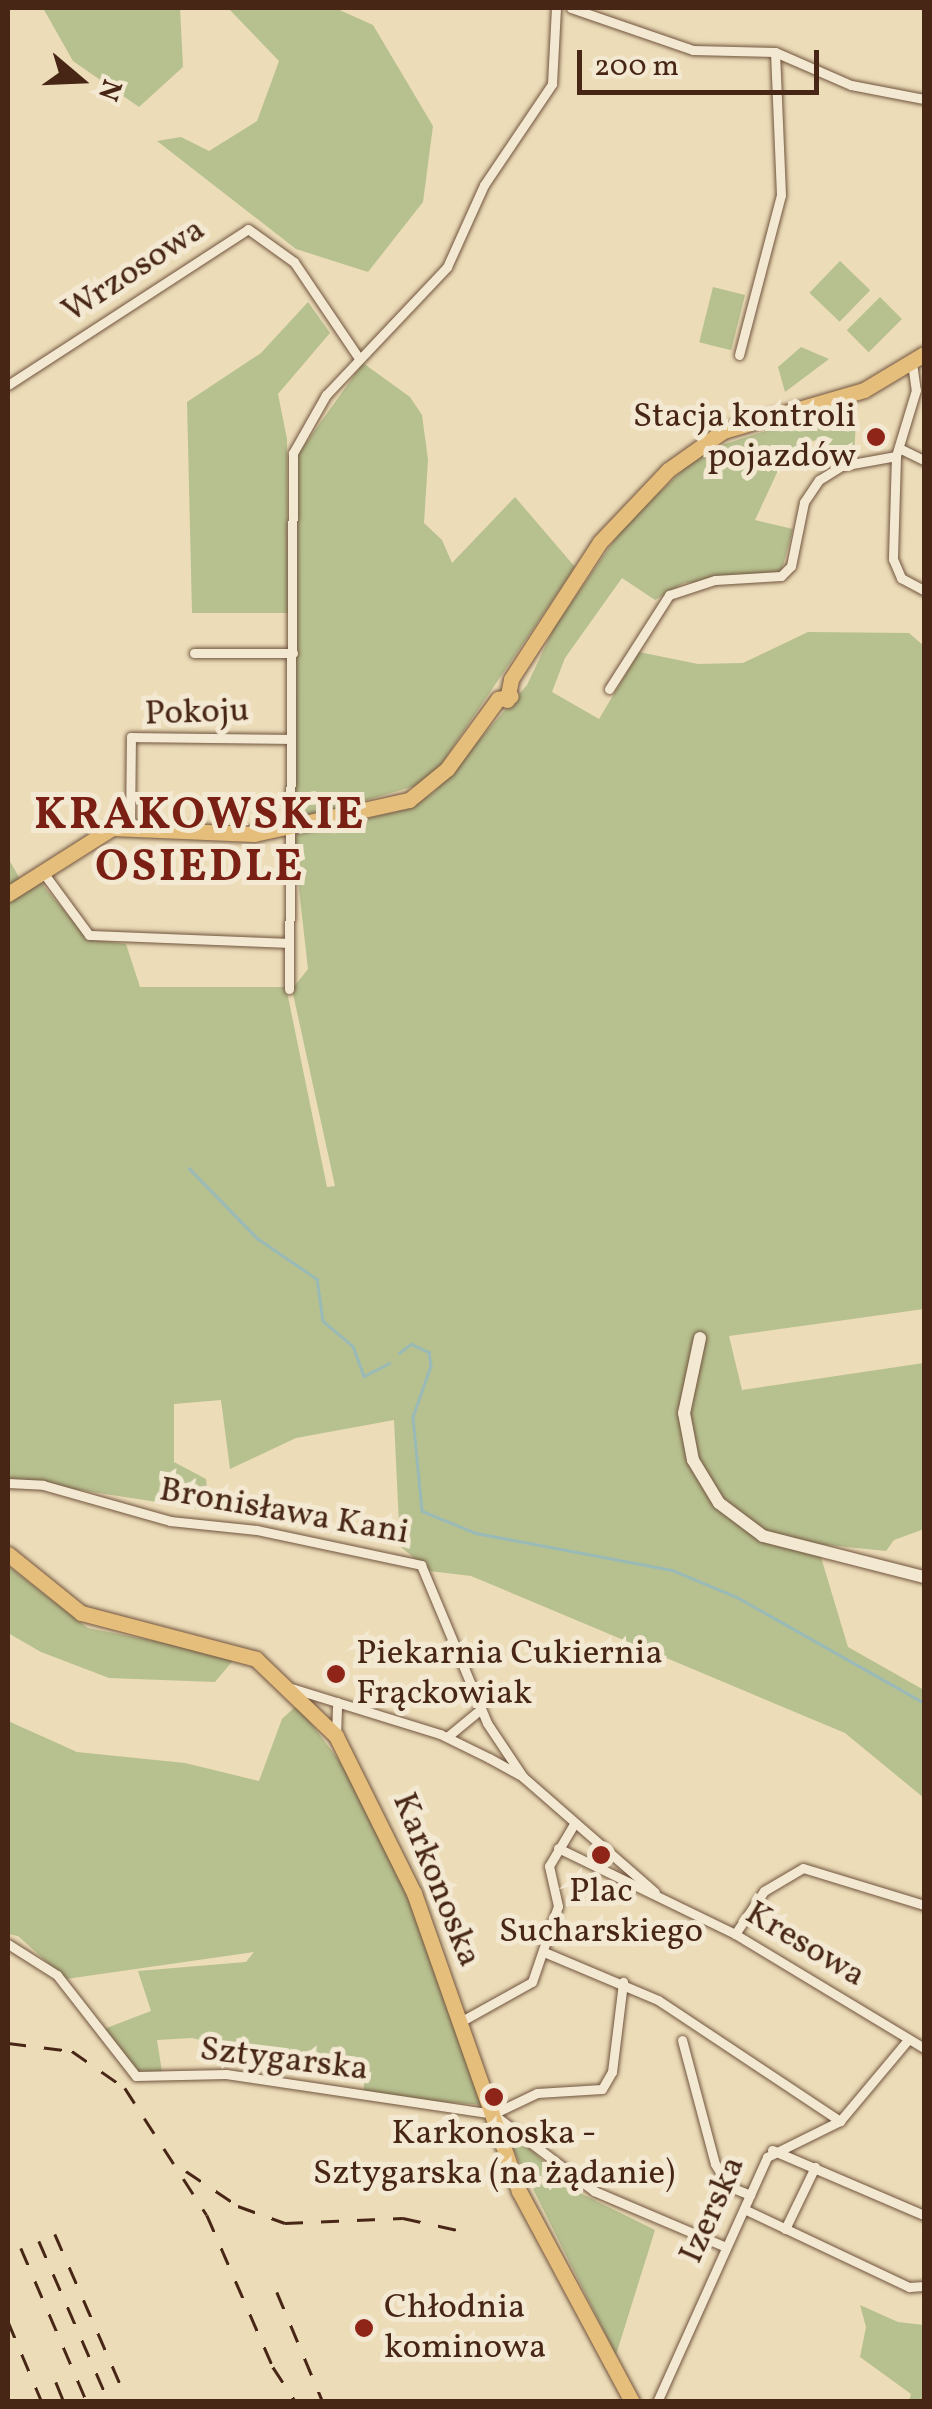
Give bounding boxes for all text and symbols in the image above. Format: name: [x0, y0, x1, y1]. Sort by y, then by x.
north arrow: [30, 30, 130, 130]
scale bar: [582, 30, 824, 92]
text: 200 m: [594, 46, 679, 88]
text: N: [87, 74, 131, 106]
street label: Wrzosowa: [55, 209, 213, 333]
place label: Stacja kontroli pojazdów: [633, 396, 856, 478]
marker: Stacja kontroli pojazdów: [865, 426, 887, 448]
street label: Pokoju: [144, 690, 250, 736]
district label: KRAKOWSKIE OSIEDLE: [34, 790, 366, 896]
street label: Bronisława Kani: [156, 1469, 412, 1555]
place label: Piekarnia Cukiernia Frąckowiak: [356, 1633, 663, 1715]
marker: Piekarnia Cukiernia Frąckowiak: [325, 1663, 347, 1685]
street label: Karkonoska: [382, 1787, 490, 1973]
marker: Plac Sucharskiego: [590, 1844, 612, 1866]
place label: Plac Sucharskiego: [499, 1871, 703, 1953]
street label: Kresowa: [737, 1893, 873, 1997]
street label: Sztygarska: [197, 2029, 371, 2091]
marker: Karkonoska - Sztygarska (na żądanie): [483, 2086, 505, 2108]
place label: Karkonoska - Sztygarska (na żądanie): [313, 2113, 675, 2195]
street label: Izerska: [671, 2150, 755, 2270]
place label: Chłodnia kominowa: [384, 2287, 546, 2369]
marker: Chłodnia kominowa: [353, 2317, 375, 2339]

